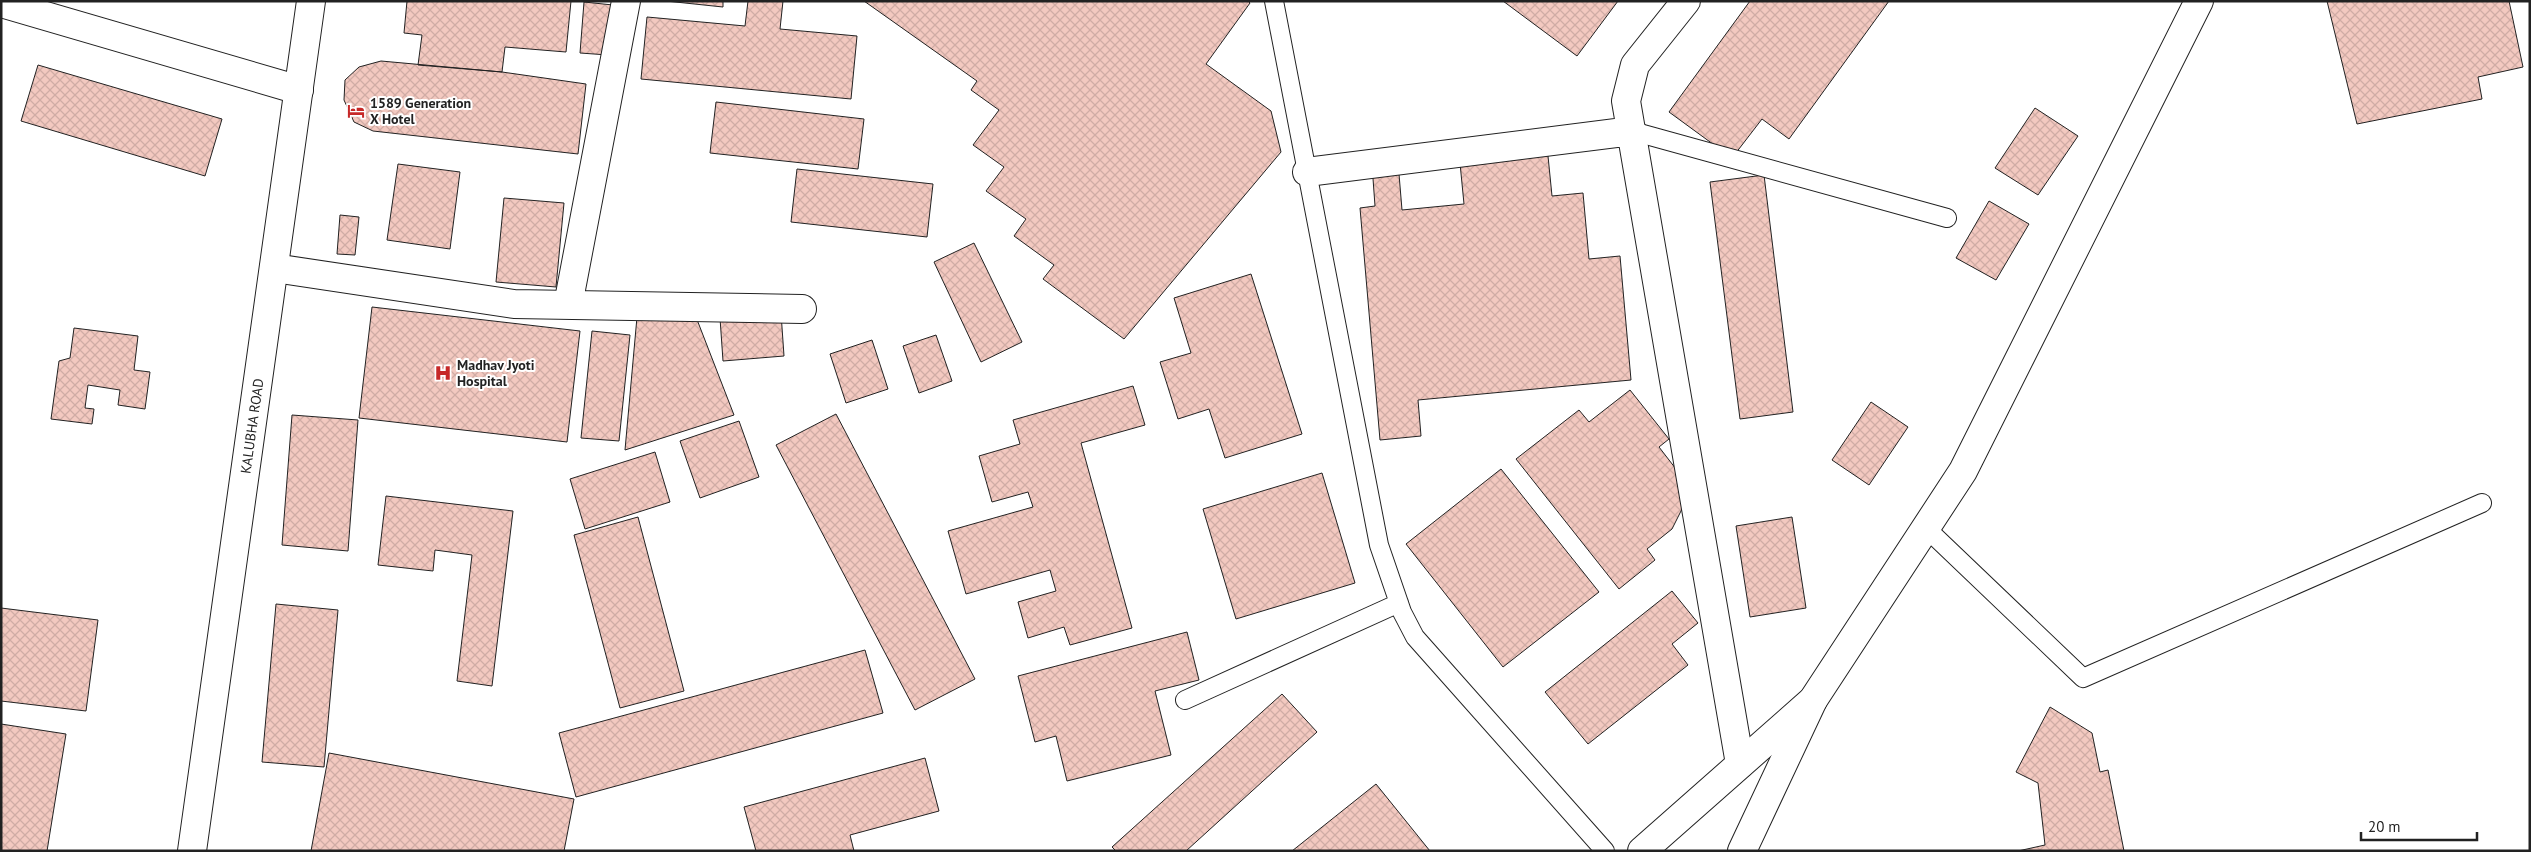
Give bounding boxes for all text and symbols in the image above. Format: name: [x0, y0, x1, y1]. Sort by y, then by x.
place label: 1589 Generation X Hotel: [370, 94, 471, 128]
hotel icon: 1589 Generation X Hotel: [346, 101, 366, 121]
place label: Madhav Jyoti Hospital: [457, 356, 535, 390]
hospital icon: Madhav Jyoti Hospital: [433, 363, 453, 383]
street label: KALUBHA ROAD: [236, 377, 268, 475]
scale bar: [2361, 810, 2477, 842]
text: 20 m: [2368, 817, 2401, 836]

